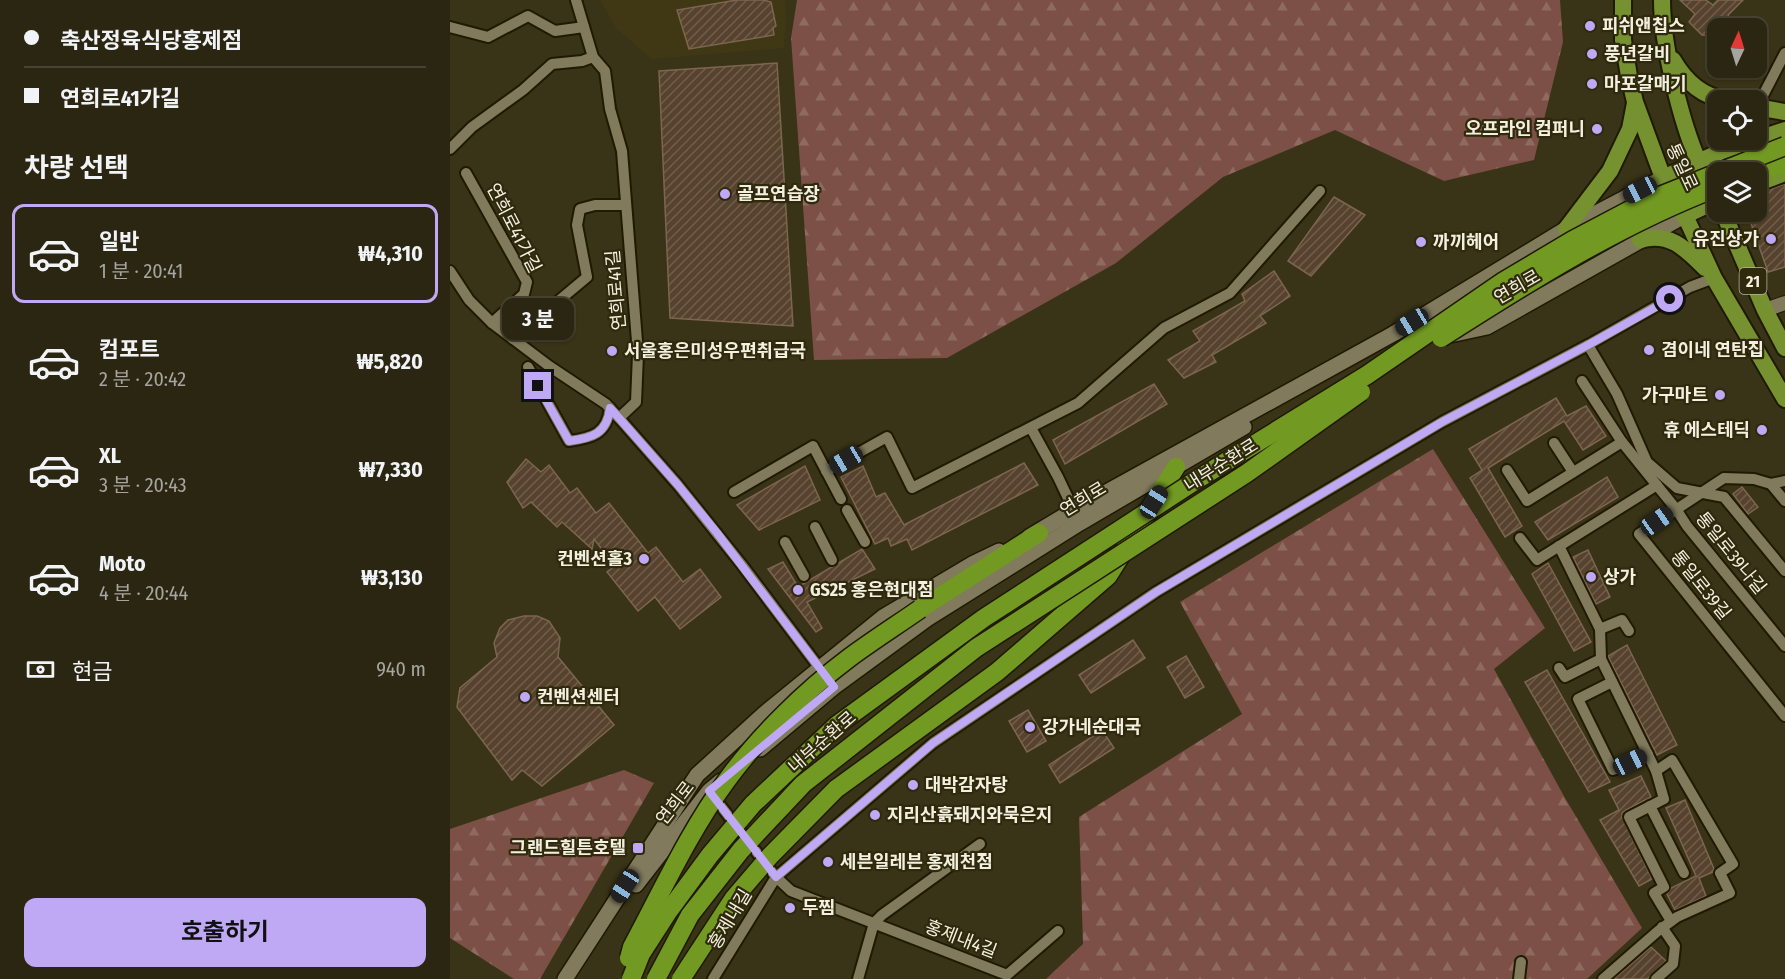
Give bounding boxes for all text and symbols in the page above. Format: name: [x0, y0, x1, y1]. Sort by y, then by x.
place label: 피쉬앤칩스: [1602, 15, 1685, 37]
north arrow: [1707, 18, 1767, 78]
map controls: [1707, 18, 1767, 222]
marker: 피쉬앤칩스: [1583, 19, 1597, 33]
text: 축산정육식당홍제점: [60, 27, 242, 54]
place label: 풍년갈비: [1604, 43, 1670, 65]
marker: 풍년갈비: [1585, 47, 1599, 61]
place label: 마포갈매기: [1604, 73, 1687, 95]
marker: 마포갈매기: [1585, 77, 1599, 91]
text: 연희로41가길: [60, 85, 180, 112]
button: locate: [1707, 90, 1767, 150]
place label: 오프라인 컴퍼니: [1465, 118, 1585, 140]
marker: 오프라인 컴퍼니: [1590, 122, 1604, 136]
street label: 통일로: [1662, 140, 1702, 194]
text: 차량 선택: [24, 152, 129, 184]
button: layers: [1707, 162, 1767, 222]
car: [1620, 174, 1660, 206]
street label: 연희로41가길: [482, 180, 546, 276]
place label: 골프연습장: [737, 183, 820, 205]
marker: 골프연습장: [718, 187, 732, 201]
icon: car: [27, 227, 81, 281]
text: 일반: [99, 228, 139, 255]
place label: 유진상가: [1693, 228, 1759, 250]
place label: 까끼헤어: [1433, 231, 1499, 253]
marker: 유진상가: [1764, 232, 1778, 246]
marker: 까끼헤어: [1414, 235, 1428, 249]
text: ₩4,310: [358, 240, 423, 267]
street label: 연희로41길: [602, 249, 630, 331]
text: 1 분 · 20:41: [99, 259, 183, 283]
street label: 연희로: [1490, 265, 1544, 309]
road number: 21: [1740, 268, 1766, 294]
route start: [1656, 285, 1683, 312]
callout: 3 분: [502, 299, 574, 341]
car: [1392, 305, 1432, 339]
text: 3 분: [522, 307, 554, 331]
icon: car: [27, 335, 81, 389]
text: 컴포트: [99, 336, 160, 363]
place label: 겸이네 연탄집: [1661, 339, 1764, 361]
place label: 서울홍은미성우편취급국: [624, 340, 806, 362]
marker: 겸이네 연탄집: [1642, 343, 1656, 357]
marker: 서울홍은미성우편취급국: [605, 344, 619, 358]
text: ₩5,820: [357, 348, 423, 375]
text: 2 분 · 20:42: [99, 367, 186, 391]
route end: [524, 372, 551, 399]
place label: 가구마트: [1642, 384, 1708, 406]
marker: 가구마트: [1713, 388, 1727, 402]
place label: 휴 에스테딕: [1663, 419, 1750, 441]
marker: 휴 에스테딕: [1755, 423, 1769, 437]
street label: 내부순환로: [1180, 434, 1262, 496]
text: XL: [99, 442, 121, 469]
icon: car: [27, 443, 81, 497]
car: [826, 443, 866, 477]
text: ₩7,330: [358, 456, 423, 483]
text: 3 분 · 20:43: [99, 473, 187, 497]
street label: 연희로: [1056, 477, 1110, 521]
car: [1137, 482, 1171, 522]
car: [1637, 503, 1677, 539]
street label: 통일로39나길: [1691, 507, 1771, 599]
street label: 통일로39길: [1666, 546, 1736, 624]
place label: 컨벤션홀3: [557, 548, 632, 570]
text: Moto: [99, 550, 146, 577]
icon: car: [27, 551, 81, 605]
marker: 컨벤션홀3: [637, 552, 651, 566]
text: ₩3,130: [361, 564, 423, 591]
place label: 상가: [1603, 566, 1637, 588]
marker: 상가: [1584, 570, 1598, 584]
place label: GS25 홍은현대점: [810, 579, 934, 601]
text: 4 분 · 20:44: [99, 581, 188, 605]
marker: GS25 홍은현대점: [791, 583, 805, 597]
icon: cash: [24, 653, 57, 686]
text: 940 m: [376, 657, 426, 681]
text: 현금: [72, 658, 112, 685]
place label: 컨벤션센터: [537, 686, 620, 708]
marker: 컨벤션센터: [518, 690, 532, 704]
street label: 내부순환로: [784, 707, 860, 777]
place label: 강가네순대국: [1042, 716, 1141, 738]
marker: 강가네순대국: [1023, 720, 1037, 734]
car: [1610, 746, 1650, 778]
place label: 대박감자탕: [925, 774, 1008, 796]
street label: 연희로: [651, 777, 699, 829]
marker: 대박감자탕: [906, 778, 920, 792]
place label: 지리산흙돼지와묵은지: [887, 804, 1053, 826]
marker: 지리산흙돼지와묵은지: [868, 808, 882, 822]
place label: 그랜드힐튼호텔: [510, 837, 626, 859]
marker: 그랜드힐튼호텔: [631, 841, 645, 855]
place label: 세븐일레븐 홍제천점: [840, 851, 993, 873]
marker: 세븐일레븐 홍제천점: [821, 855, 835, 869]
car: [608, 866, 642, 906]
street label: 홍제내길: [704, 885, 756, 953]
place label: 두찜: [802, 897, 835, 919]
button: 호출하기: [24, 898, 426, 967]
marker: 두찜: [783, 901, 797, 915]
street label: 홍제내4길: [922, 915, 1000, 963]

